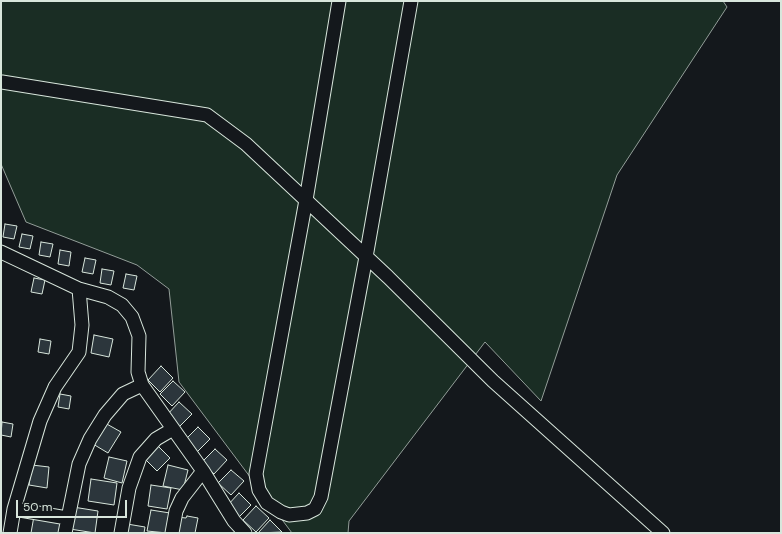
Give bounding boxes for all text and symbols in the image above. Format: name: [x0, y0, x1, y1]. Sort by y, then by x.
scale bar: [18, 492, 129, 518]
text: 50 m: [23, 499, 52, 515]

